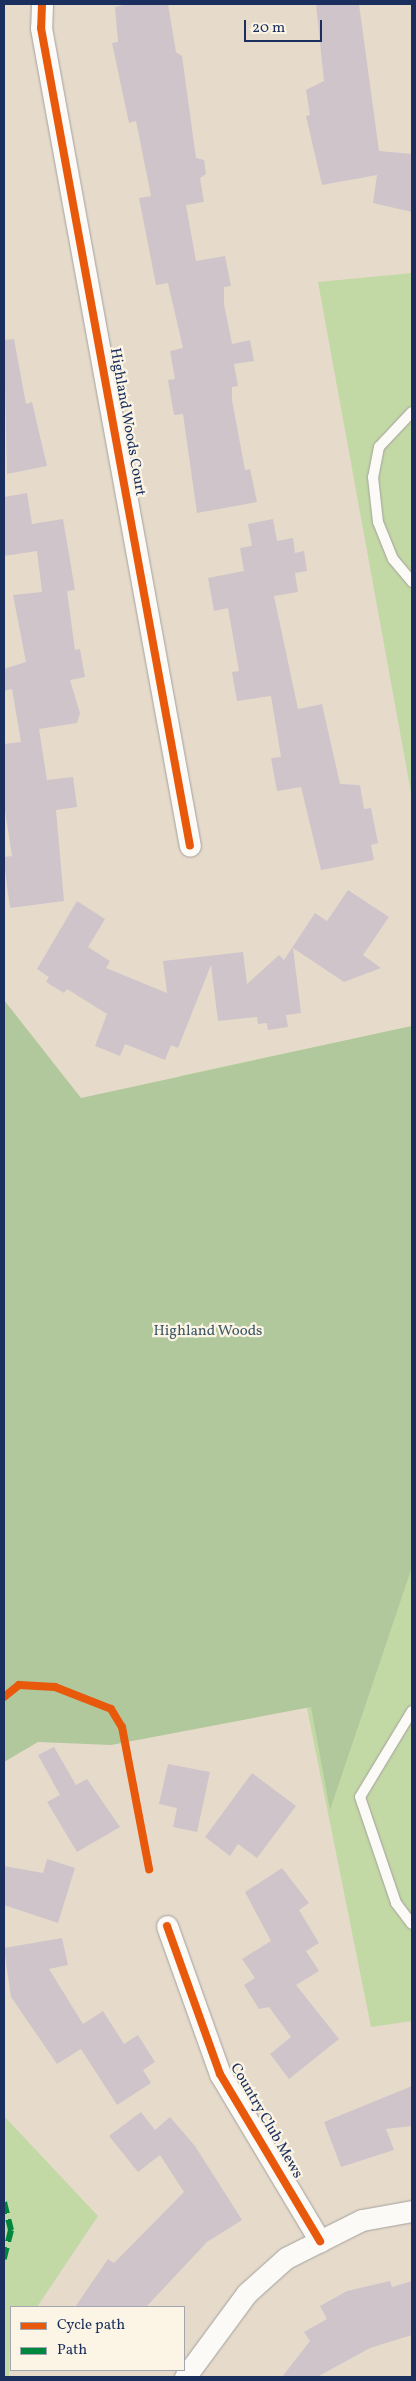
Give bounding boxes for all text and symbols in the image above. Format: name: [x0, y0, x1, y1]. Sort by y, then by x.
scale bar: [246, 10, 324, 42]
text: 20 m: [252, 18, 285, 39]
street label: Highland Woods Court: [105, 346, 149, 498]
park label: Highland Woods: [153, 1323, 263, 1341]
street label: Country Club Mews: [226, 2060, 306, 2182]
legend: [10, 2306, 185, 2371]
text: Cycle path: [57, 2315, 125, 2336]
text: Path: [57, 2340, 87, 2361]

